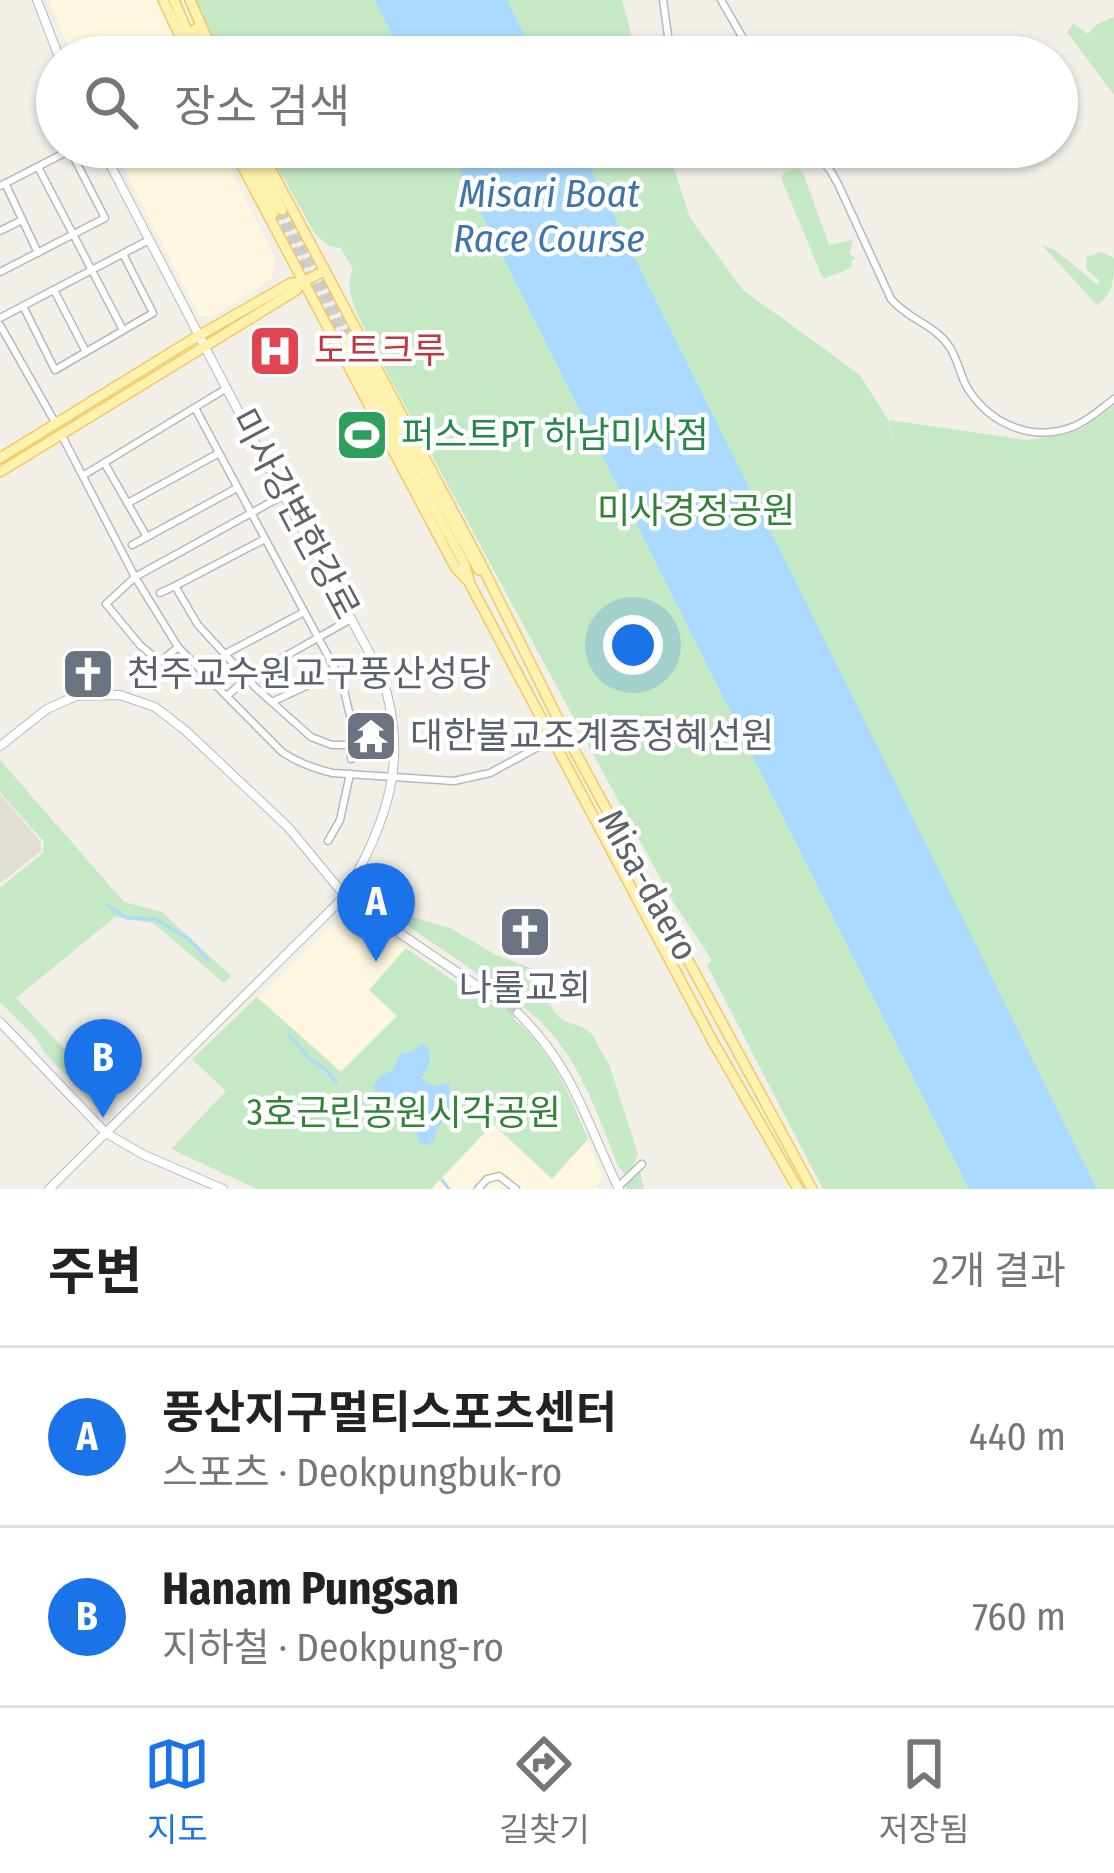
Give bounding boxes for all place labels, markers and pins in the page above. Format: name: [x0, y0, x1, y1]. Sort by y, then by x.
hospital icon: 도트크루: [247, 323, 303, 379]
place label: 도트크루: [314, 329, 446, 373]
sports icon: 퍼스트PT 하남미사점: [334, 407, 390, 463]
place label: 퍼스트PT 하남미사점: [401, 413, 709, 457]
church icon: 천주교수원교구풍산성당: [60, 646, 116, 702]
place label: 천주교수원교구풍산성당: [127, 652, 491, 696]
temple icon: 대한불교조계종정혜선원: [343, 708, 399, 764]
place label: 대한불교조계종정혜선원: [410, 714, 774, 758]
pin: A: [337, 863, 415, 962]
church icon: 나룰교회: [497, 904, 553, 960]
place label: 나룰교회: [459, 966, 591, 1010]
pin: B: [64, 1019, 142, 1118]

